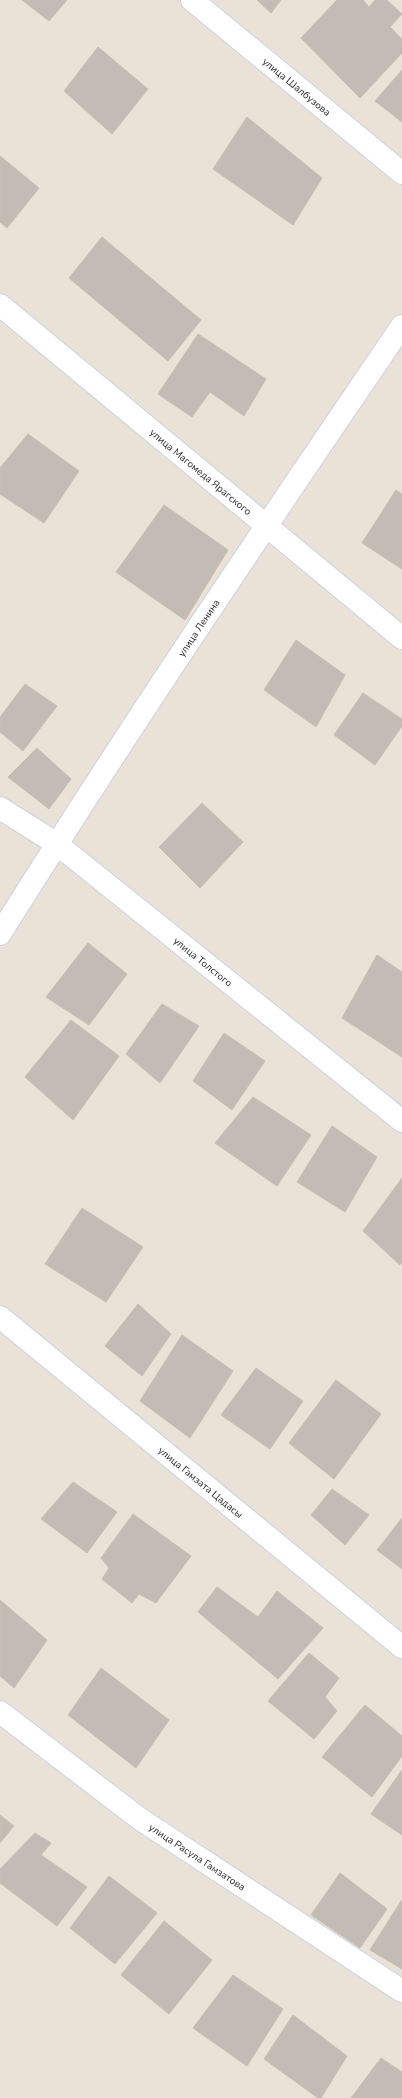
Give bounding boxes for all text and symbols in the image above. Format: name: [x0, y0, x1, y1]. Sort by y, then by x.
street label: улица Шалбузова: [259, 55, 333, 120]
street label: улица Магомеда Ярагского: [146, 426, 255, 519]
street label: улица Ленина: [175, 597, 223, 660]
street label: улица Толстого: [170, 934, 235, 990]
street label: улица Гамзата Цадасы: [155, 1444, 246, 1522]
street label: улица Расула Гамзатова: [146, 1821, 248, 1894]

